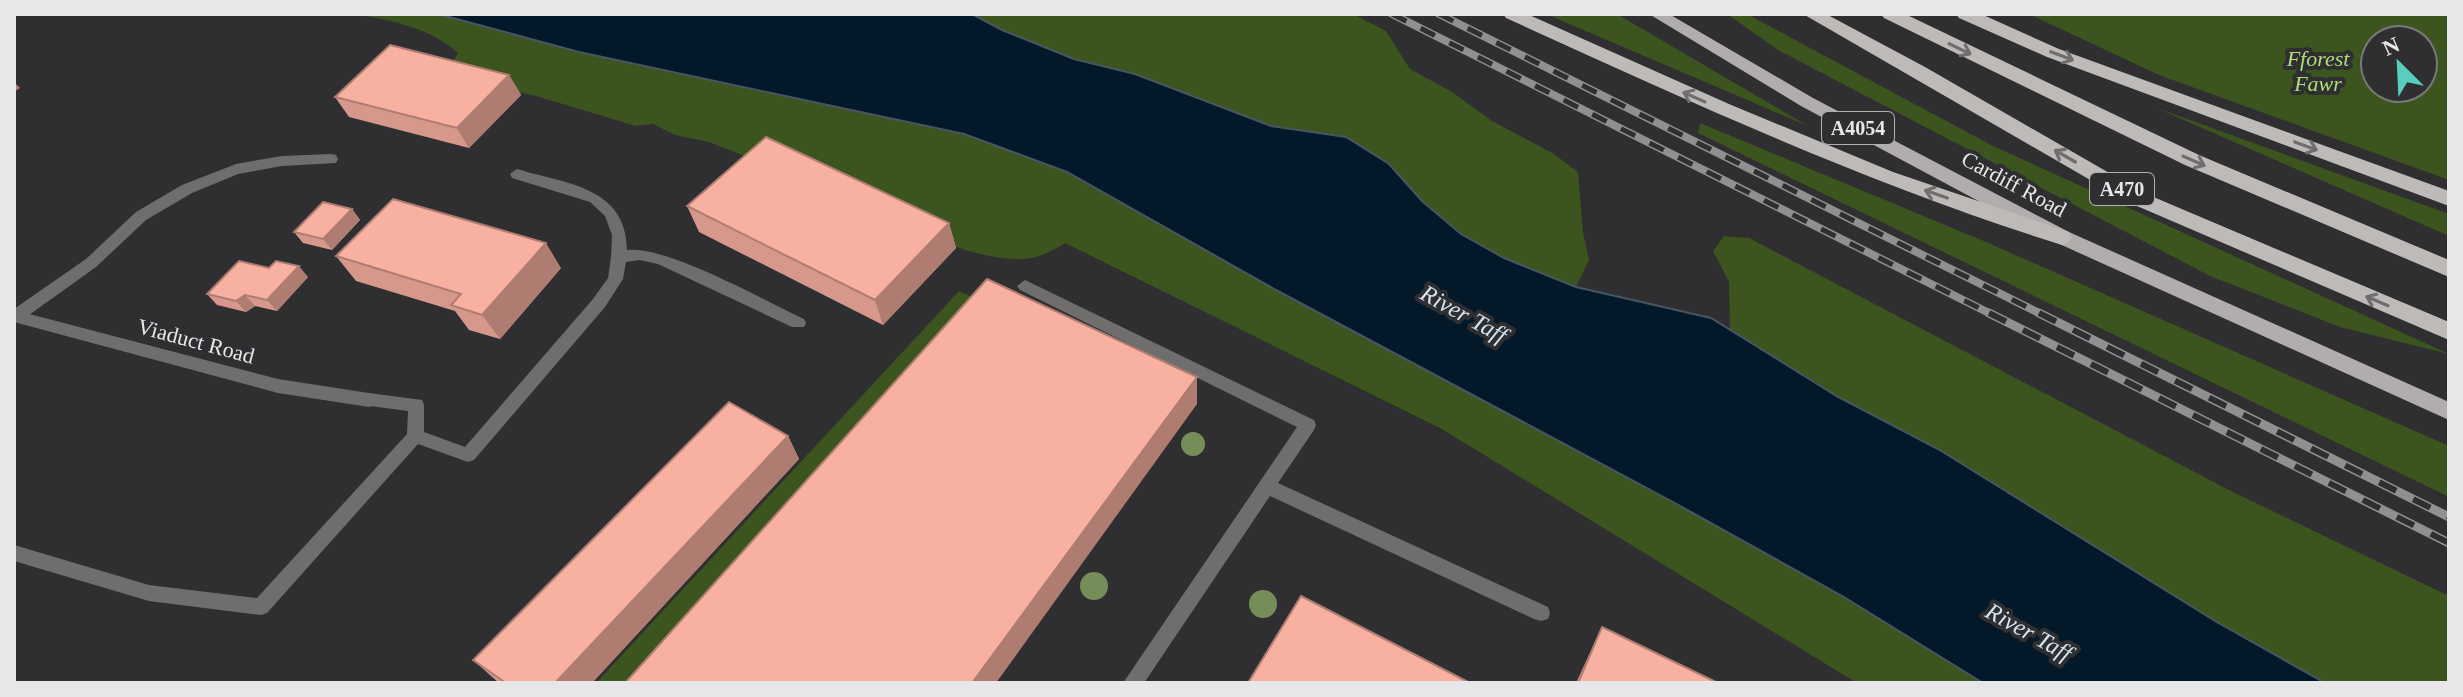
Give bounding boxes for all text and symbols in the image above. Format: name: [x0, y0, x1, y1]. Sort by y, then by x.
north arrow: [2359, 24, 2439, 104]
text: N: [2379, 31, 2404, 61]
one-way arrow: [1947, 41, 1971, 57]
park label: Fforest Fawr: [2286, 46, 2350, 96]
one-way arrow: [2049, 50, 2074, 64]
one-way arrow: [1683, 89, 1707, 104]
road number: A4054: [1822, 112, 1894, 144]
one-way arrow: [2293, 140, 2318, 155]
street label: Cardiff Road: [1957, 146, 2071, 222]
one-way arrow: [2054, 148, 2078, 163]
one-way arrow: [2182, 154, 2206, 169]
road number: A470: [2090, 173, 2154, 205]
one-way arrow: [1923, 185, 1948, 200]
water label: River Taff: [1416, 279, 1515, 350]
one-way arrow: [2365, 292, 2390, 307]
street label: Viaduct Road: [135, 313, 257, 369]
water label: River Taff: [1981, 597, 2080, 668]

